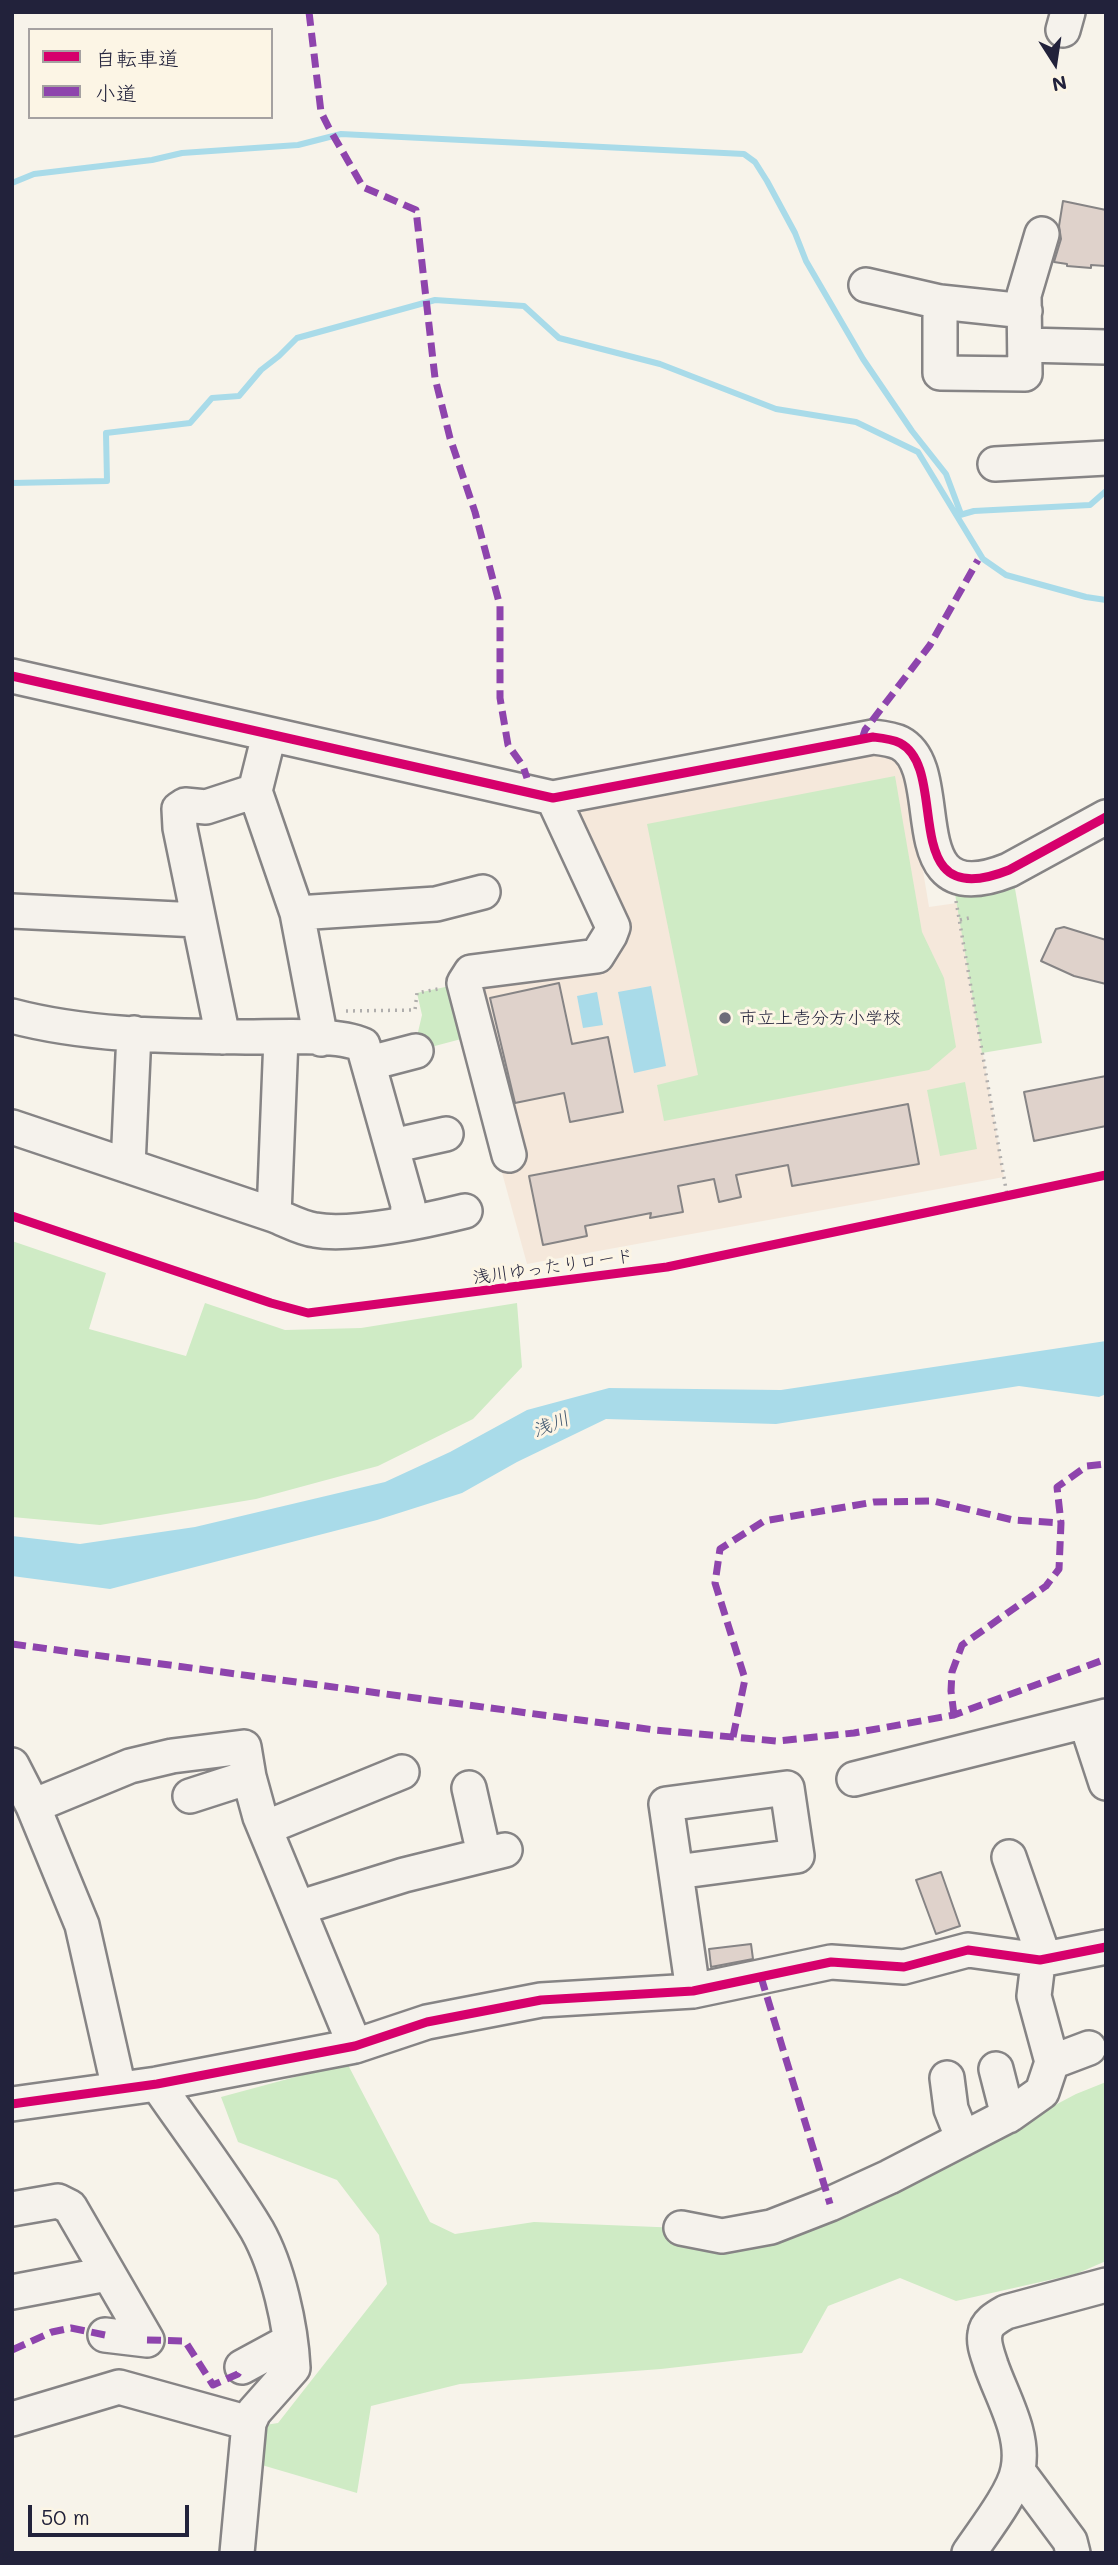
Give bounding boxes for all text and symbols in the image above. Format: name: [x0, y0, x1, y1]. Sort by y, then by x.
legend: [28, 28, 273, 119]
north arrow: [1020, 28, 1090, 98]
text: 自転車道: [95, 44, 179, 71]
text: N: [1050, 70, 1069, 98]
text: 小道: [95, 79, 137, 106]
place label: 市立上壱分方小学校: [739, 1007, 901, 1029]
marker: 市立上壱分方小学校: [717, 1010, 733, 1026]
street label: 浅川ゆったりロード: [471, 1245, 635, 1289]
water label: 浅川: [529, 1407, 573, 1443]
scale bar: [32, 2492, 192, 2536]
text: 50 m: [41, 2503, 90, 2530]

